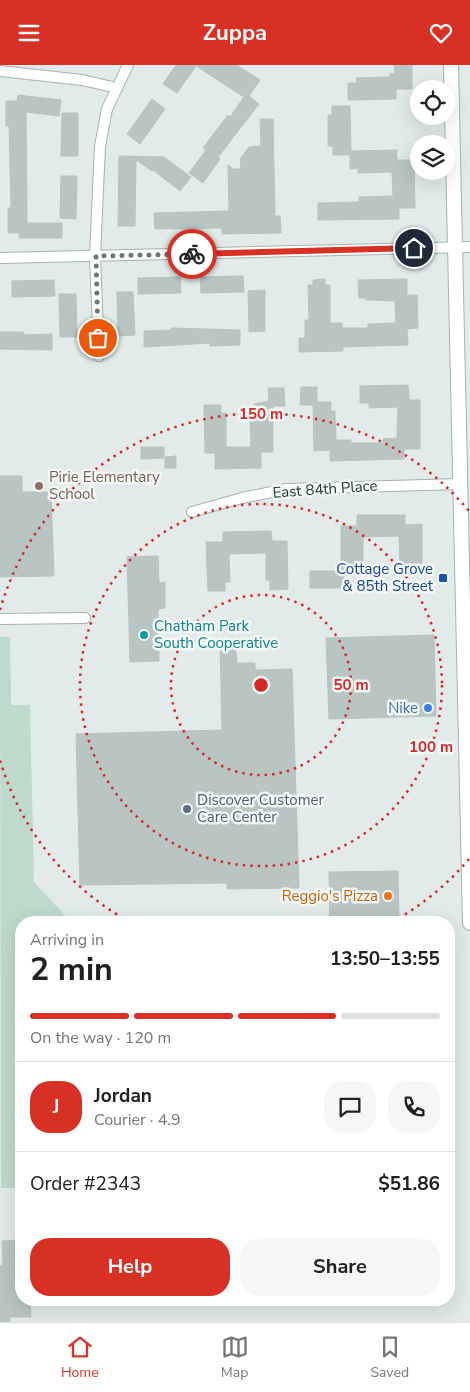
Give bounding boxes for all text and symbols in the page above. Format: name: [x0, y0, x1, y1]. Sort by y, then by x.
text: Zuppa: [203, 18, 267, 48]
icon: menu: [15, 19, 43, 47]
icon: heart: [427, 19, 455, 47]
map controls: [410, 80, 455, 180]
button: locate: [410, 80, 455, 125]
button: layers: [410, 135, 455, 180]
pin: [393, 227, 435, 269]
courier: [167, 229, 217, 279]
icon: home: [400, 234, 428, 262]
icon: bike: [178, 240, 206, 268]
pin: [77, 317, 119, 359]
icon: bag: [84, 324, 112, 352]
text: 150 m: [239, 404, 283, 424]
place label: Pirie Elementary School: [49, 467, 160, 504]
street label: East 84th Place: [272, 475, 378, 503]
marker: Pirie Elementary School: [33, 480, 45, 492]
place label: Cottage Grove & 85th Street: [336, 559, 434, 596]
marker: Cottage Grove & 85th Street: [437, 572, 449, 584]
place label: Chatham Park South Cooperative: [154, 616, 278, 653]
marker: Chatham Park South Cooperative: [138, 629, 150, 641]
text: 50 m: [333, 675, 369, 695]
centre of rings: [252, 676, 270, 694]
place label: Nike: [388, 698, 418, 718]
marker: Nike: [422, 702, 434, 714]
text: 100 m: [409, 737, 453, 757]
place label: Discover Customer Care Center: [197, 790, 324, 827]
marker: Discover Customer Care Center: [181, 803, 193, 815]
place label: Reggio's Pizza: [282, 886, 378, 906]
marker: Reggio's Pizza: [382, 890, 394, 902]
text: Arriving in: [30, 929, 104, 951]
text: 13:50–13:55: [330, 946, 440, 972]
text: 2 min: [30, 948, 113, 991]
text: On the way · 120 m: [30, 1027, 171, 1049]
button: chat: [324, 1081, 376, 1133]
button: phone: [388, 1081, 440, 1133]
text: Jordan: [94, 1083, 152, 1109]
text: J: [53, 1094, 59, 1120]
text: Courier · 4.9: [94, 1109, 180, 1131]
text: Order #2343: [30, 1171, 141, 1197]
text: $51.86: [378, 1171, 440, 1197]
button: Help: [30, 1238, 230, 1296]
button: Share: [240, 1238, 440, 1296]
tab: Home: [61, 1333, 99, 1382]
tab: Map: [221, 1333, 249, 1382]
tab: Saved: [370, 1333, 409, 1382]

